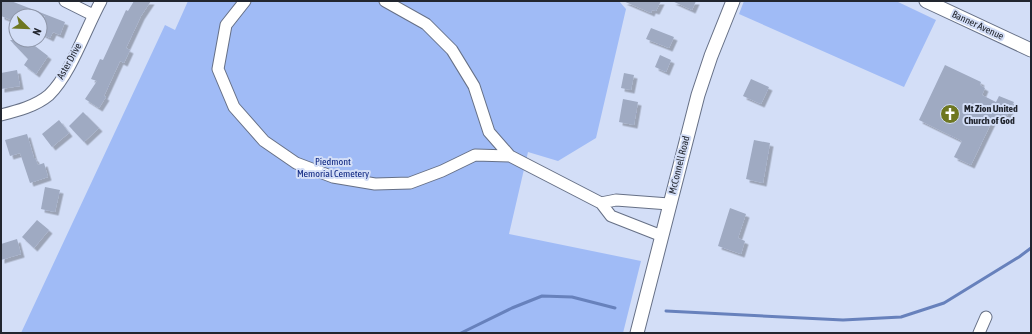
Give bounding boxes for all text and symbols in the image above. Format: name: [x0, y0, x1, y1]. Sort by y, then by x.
north arrow: [8, 8, 48, 48]
street label: Banner Avenue: [950, 8, 1006, 42]
text: N: [30, 27, 44, 37]
street label: Aster Drive: [55, 41, 84, 81]
church icon: Mt Zion United Church of God: [939, 103, 961, 125]
place label: Mt Zion United Church of God: [964, 103, 1018, 126]
street label: McConnell Road: [666, 135, 692, 195]
park label: Piedmont Memorial Cemetery: [297, 156, 369, 179]

